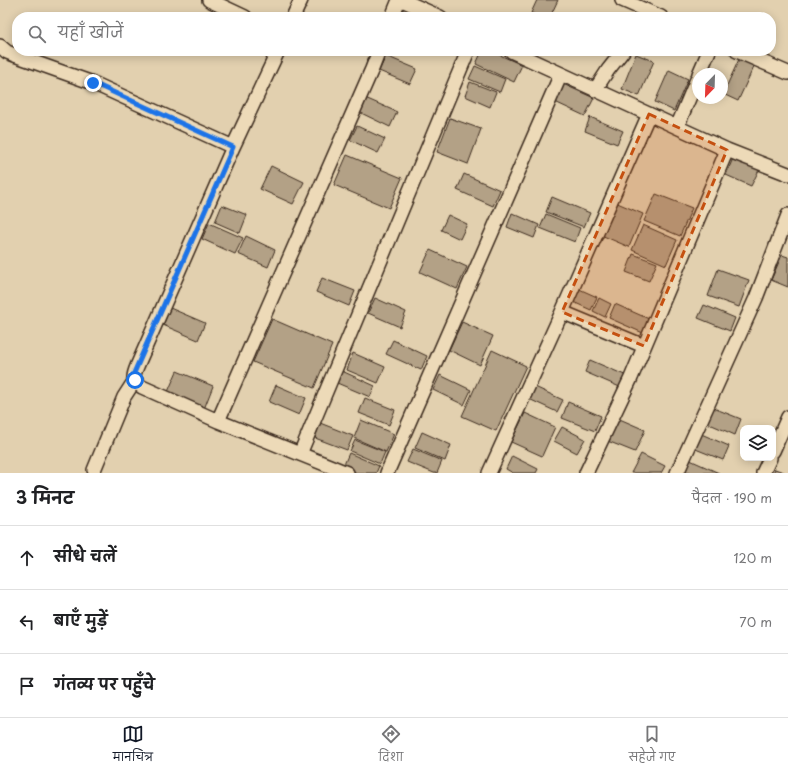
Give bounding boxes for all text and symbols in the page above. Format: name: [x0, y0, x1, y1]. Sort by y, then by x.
search box: [12, 12, 776, 56]
text: यहाँ खोजें: [58, 20, 124, 43]
icon: search: [26, 23, 48, 45]
north arrow: [692, 68, 728, 104]
route end: [84, 74, 102, 92]
route start: [126, 371, 144, 389]
map controls: [740, 425, 776, 461]
button: layers: [740, 425, 776, 461]
text: 3 मिनट: [16, 484, 74, 510]
text: पैदल · 190 m: [692, 488, 772, 507]
text: सीधे चलें: [54, 544, 116, 567]
icon: ahead: [16, 547, 38, 569]
text: 120 m: [733, 548, 772, 567]
text: बाएँ मुड़ें: [54, 608, 108, 631]
icon: left: [16, 611, 38, 633]
text: 70 m: [739, 612, 772, 631]
text: गंतव्य पर पहुँचे: [54, 672, 155, 695]
icon: arrive: [16, 675, 38, 697]
tab: मानचित्र: [113, 723, 153, 769]
tab: दिशा: [378, 723, 403, 769]
tab: सहेजे गए: [629, 723, 675, 769]

